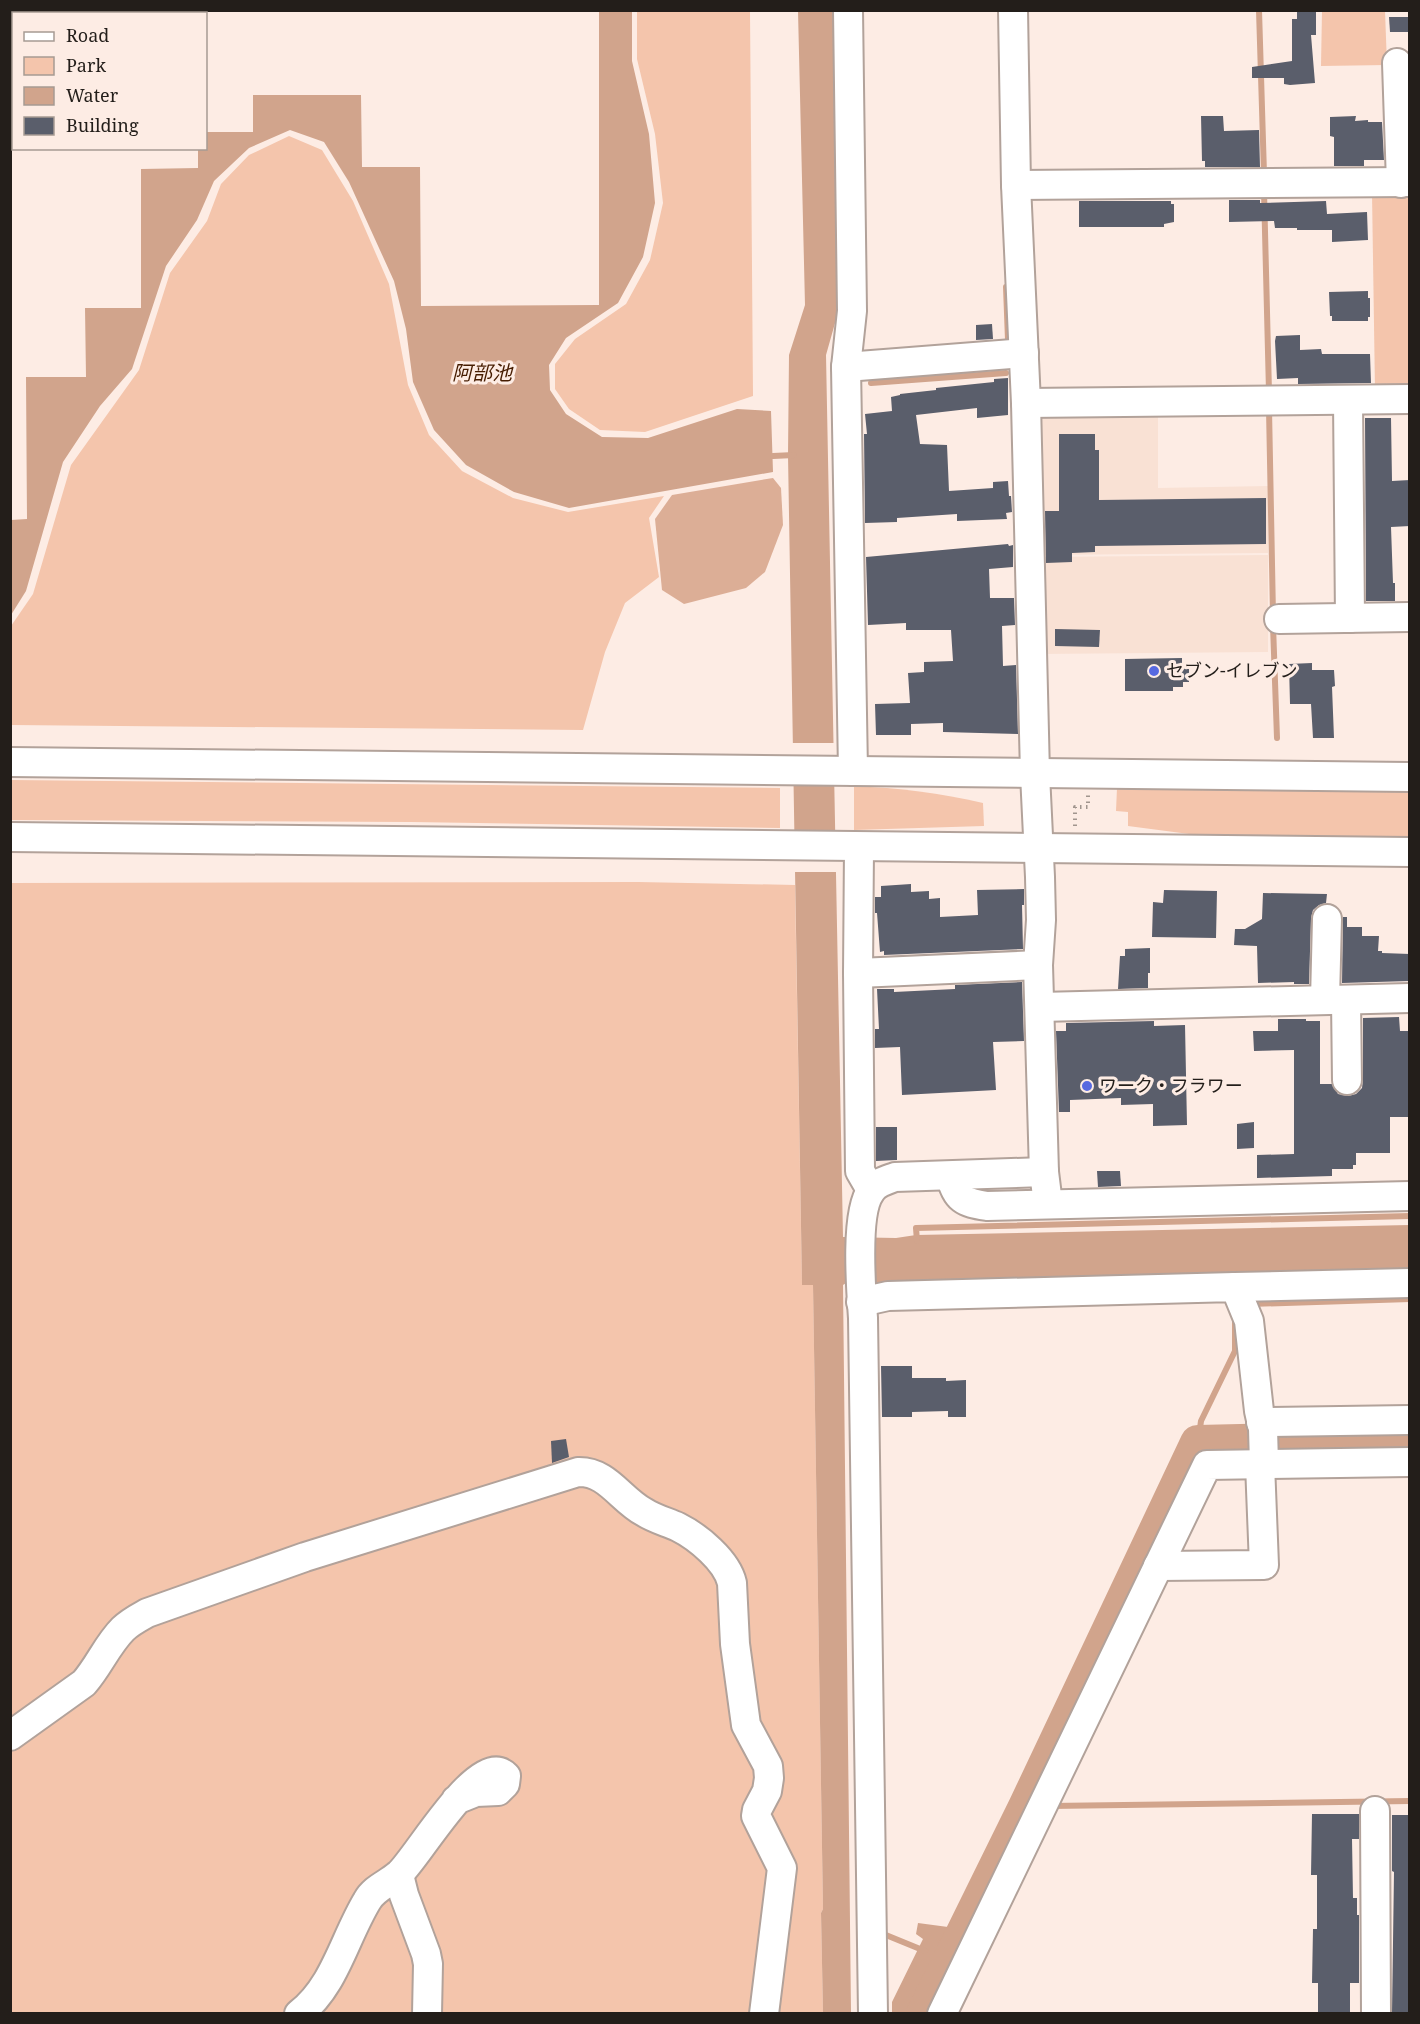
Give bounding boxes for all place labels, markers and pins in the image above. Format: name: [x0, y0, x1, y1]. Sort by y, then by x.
place label: セブン-イレブン: [1166, 658, 1298, 682]
marker: セブン-イレブン: [1147, 664, 1161, 678]
place label: ワーク・フラワー: [1099, 1073, 1243, 1097]
marker: ワーク・フラワー: [1080, 1079, 1094, 1093]

